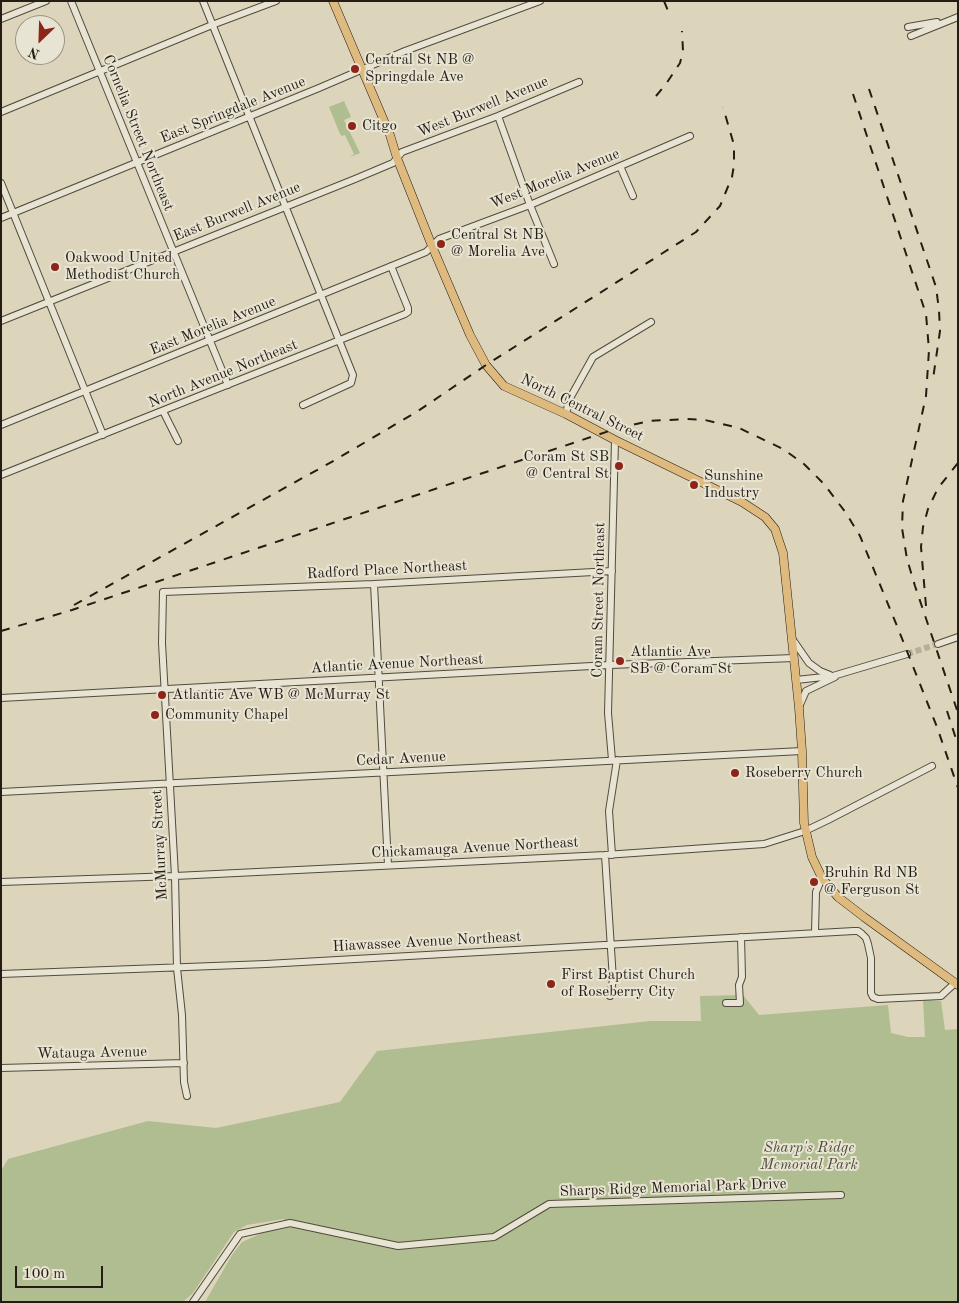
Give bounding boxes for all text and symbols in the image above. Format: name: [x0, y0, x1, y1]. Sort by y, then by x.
north arrow: [15, 15, 65, 65]
text: N: [27, 44, 42, 61]
place label: Central St NB @ Springdale Ave: [365, 51, 474, 86]
street label: Cornelia Street Northeast: [98, 52, 178, 214]
marker: Central St NB @ Springdale Ave: [349, 63, 361, 75]
street label: West Burwell Avenue: [415, 72, 551, 142]
street label: East Springdale Avenue: [158, 73, 308, 147]
place label: Citgo: [362, 117, 397, 135]
marker: Citgo: [346, 120, 358, 132]
street label: West Morelia Avenue: [488, 145, 622, 213]
street label: East Burwell Avenue: [171, 178, 303, 246]
place label: Central St NB @ Morelia Ave: [451, 226, 545, 261]
marker: Central St NB @ Morelia Ave: [435, 238, 447, 250]
place label: Oakwood United Methodist Church: [65, 249, 180, 284]
marker: Oakwood United Methodist Church: [49, 261, 61, 273]
street label: East Morelia Avenue: [147, 293, 279, 359]
street label: North Avenue Northeast: [146, 336, 300, 412]
street label: North Central Street: [518, 370, 646, 446]
place label: Coram St SB @ Central St: [523, 448, 609, 483]
marker: Coram St SB @ Central St: [613, 460, 625, 472]
place label: Sunshine Industry: [704, 467, 763, 502]
marker: Sunshine Industry: [688, 479, 700, 491]
street label: Coram Street Northeast: [589, 522, 609, 678]
street label: Radford Place Northeast: [306, 557, 468, 583]
place label: Atlantic Ave SB @ Coram St: [630, 643, 732, 678]
street label: Atlantic Avenue Northeast: [310, 650, 484, 678]
marker: Atlantic Ave SB @ Coram St: [614, 655, 626, 667]
place label: Atlantic Ave WB @ McMurray St: [172, 686, 390, 704]
marker: Atlantic Ave WB @ McMurray St: [156, 689, 168, 701]
place label: Community Chapel: [165, 706, 288, 724]
marker: Community Chapel: [149, 709, 161, 721]
street label: Cedar Avenue: [356, 748, 446, 770]
place label: Roseberry Church: [745, 764, 863, 782]
marker: Roseberry Church: [729, 767, 741, 779]
street label: McMurray Street: [148, 789, 172, 901]
street label: Chickamauga Avenue Northeast: [371, 834, 579, 862]
place label: Bruhin Rd NB @ Ferguson St: [824, 864, 920, 899]
marker: Bruhin Rd NB @ Ferguson St: [808, 876, 820, 888]
street label: Hiawassee Avenue Northeast: [332, 928, 522, 956]
place label: First Baptist Church of Roseberry City: [561, 966, 695, 1001]
marker: First Baptist Church of Roseberry City: [545, 978, 557, 990]
street label: Watauga Avenue: [37, 1043, 147, 1063]
park label: Sharp's Ridge Memorial Park: [760, 1139, 858, 1174]
street label: Sharps Ridge Memorial Park Drive: [559, 1175, 787, 1201]
scale bar: [18, 1256, 105, 1288]
text: 100 m: [23, 1267, 65, 1282]

